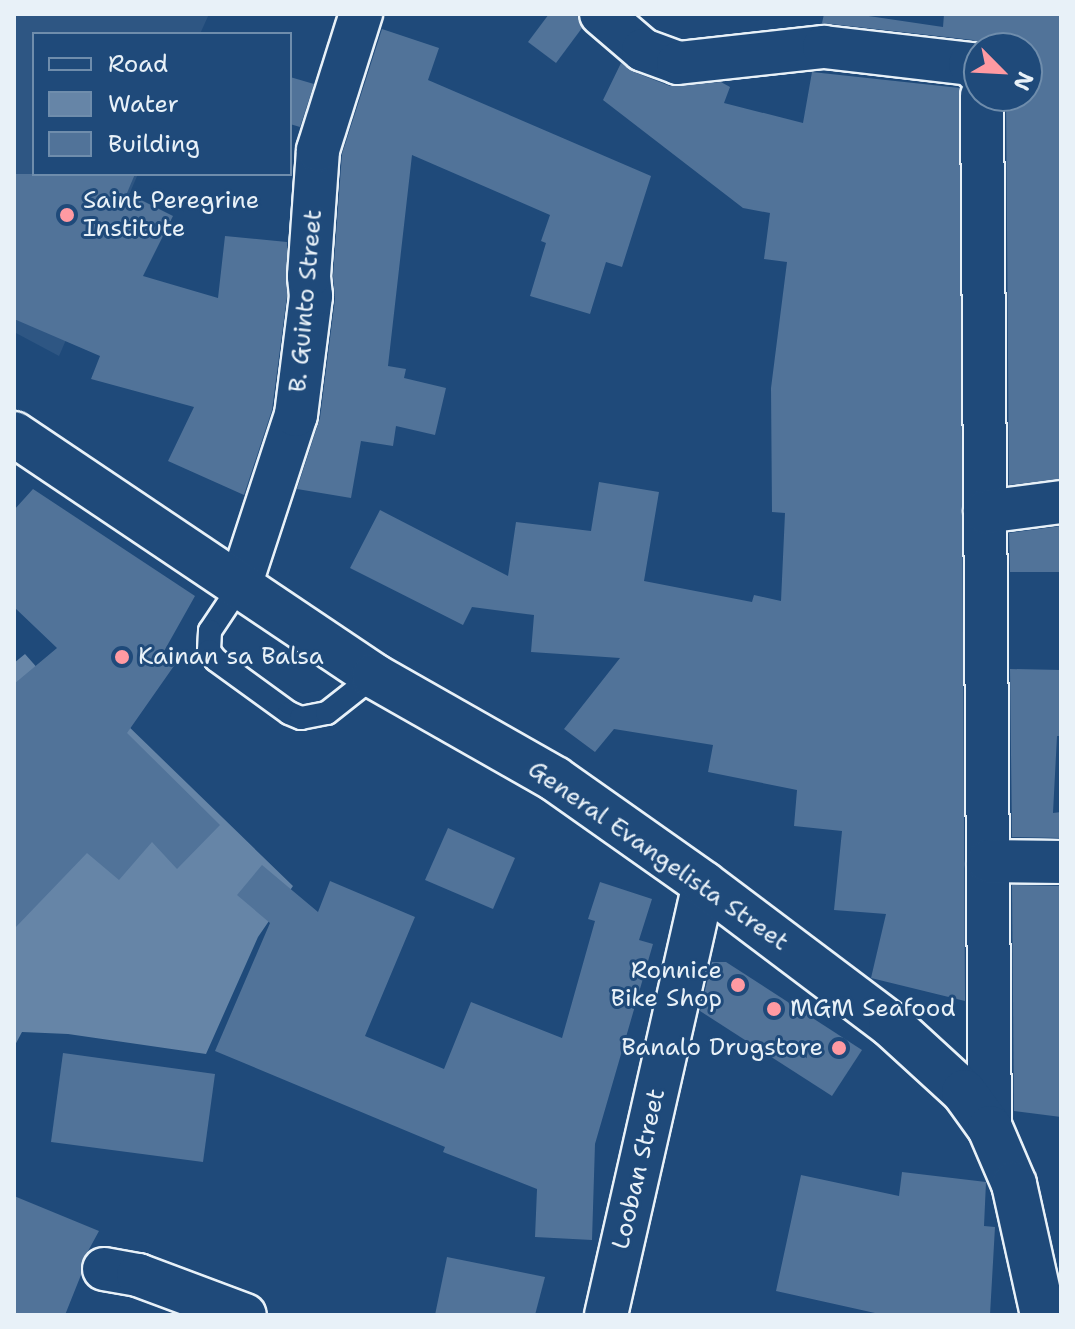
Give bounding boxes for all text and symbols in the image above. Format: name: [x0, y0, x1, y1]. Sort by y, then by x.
legend: [32, 32, 292, 176]
north arrow: [963, 32, 1043, 112]
text: Road: [108, 48, 168, 80]
text: N: [1007, 67, 1040, 95]
text: Water: [108, 88, 179, 120]
text: Building: [108, 128, 200, 160]
place label: Saint Peregrine Institute: [83, 187, 259, 243]
marker: Saint Peregrine Institute: [58, 206, 76, 224]
street label: B. Guinto Street: [284, 209, 328, 393]
place label: Kainan sa Balsa: [138, 643, 324, 671]
marker: Kainan sa Balsa: [113, 648, 131, 666]
street label: General Evangelista Street: [522, 755, 794, 957]
place label: Ronnice Bike Shop: [611, 957, 722, 1013]
marker: Ronnice Bike Shop: [729, 976, 747, 994]
place label: MGM Seafood: [790, 995, 956, 1023]
marker: MGM Seafood: [765, 1000, 783, 1018]
place label: Banalo Drugstore: [621, 1034, 823, 1062]
marker: Banalo Drugstore: [830, 1039, 848, 1057]
street label: Looban Street: [607, 1086, 671, 1252]

